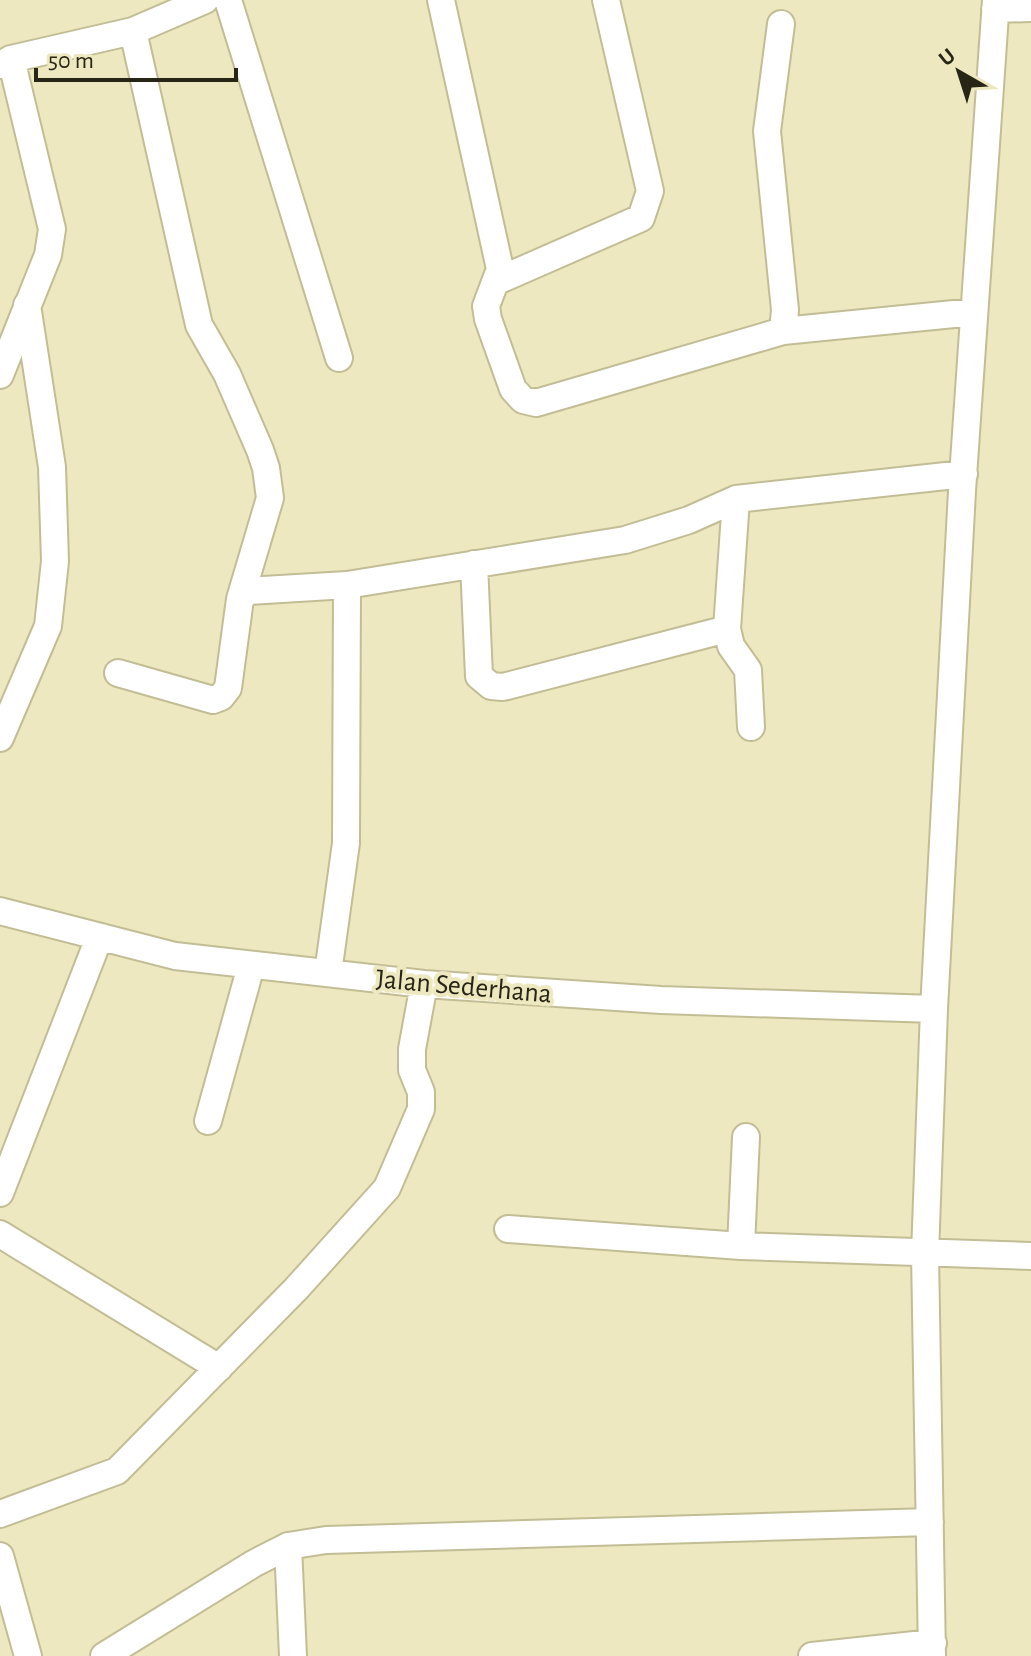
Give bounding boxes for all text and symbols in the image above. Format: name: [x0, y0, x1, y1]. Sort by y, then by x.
scale bar: [36, 32, 236, 82]
north arrow: [919, 32, 999, 112]
text: U: [935, 44, 959, 70]
text: 50 m: [48, 49, 94, 73]
street label: Jalan Sederhana: [375, 965, 553, 1009]

